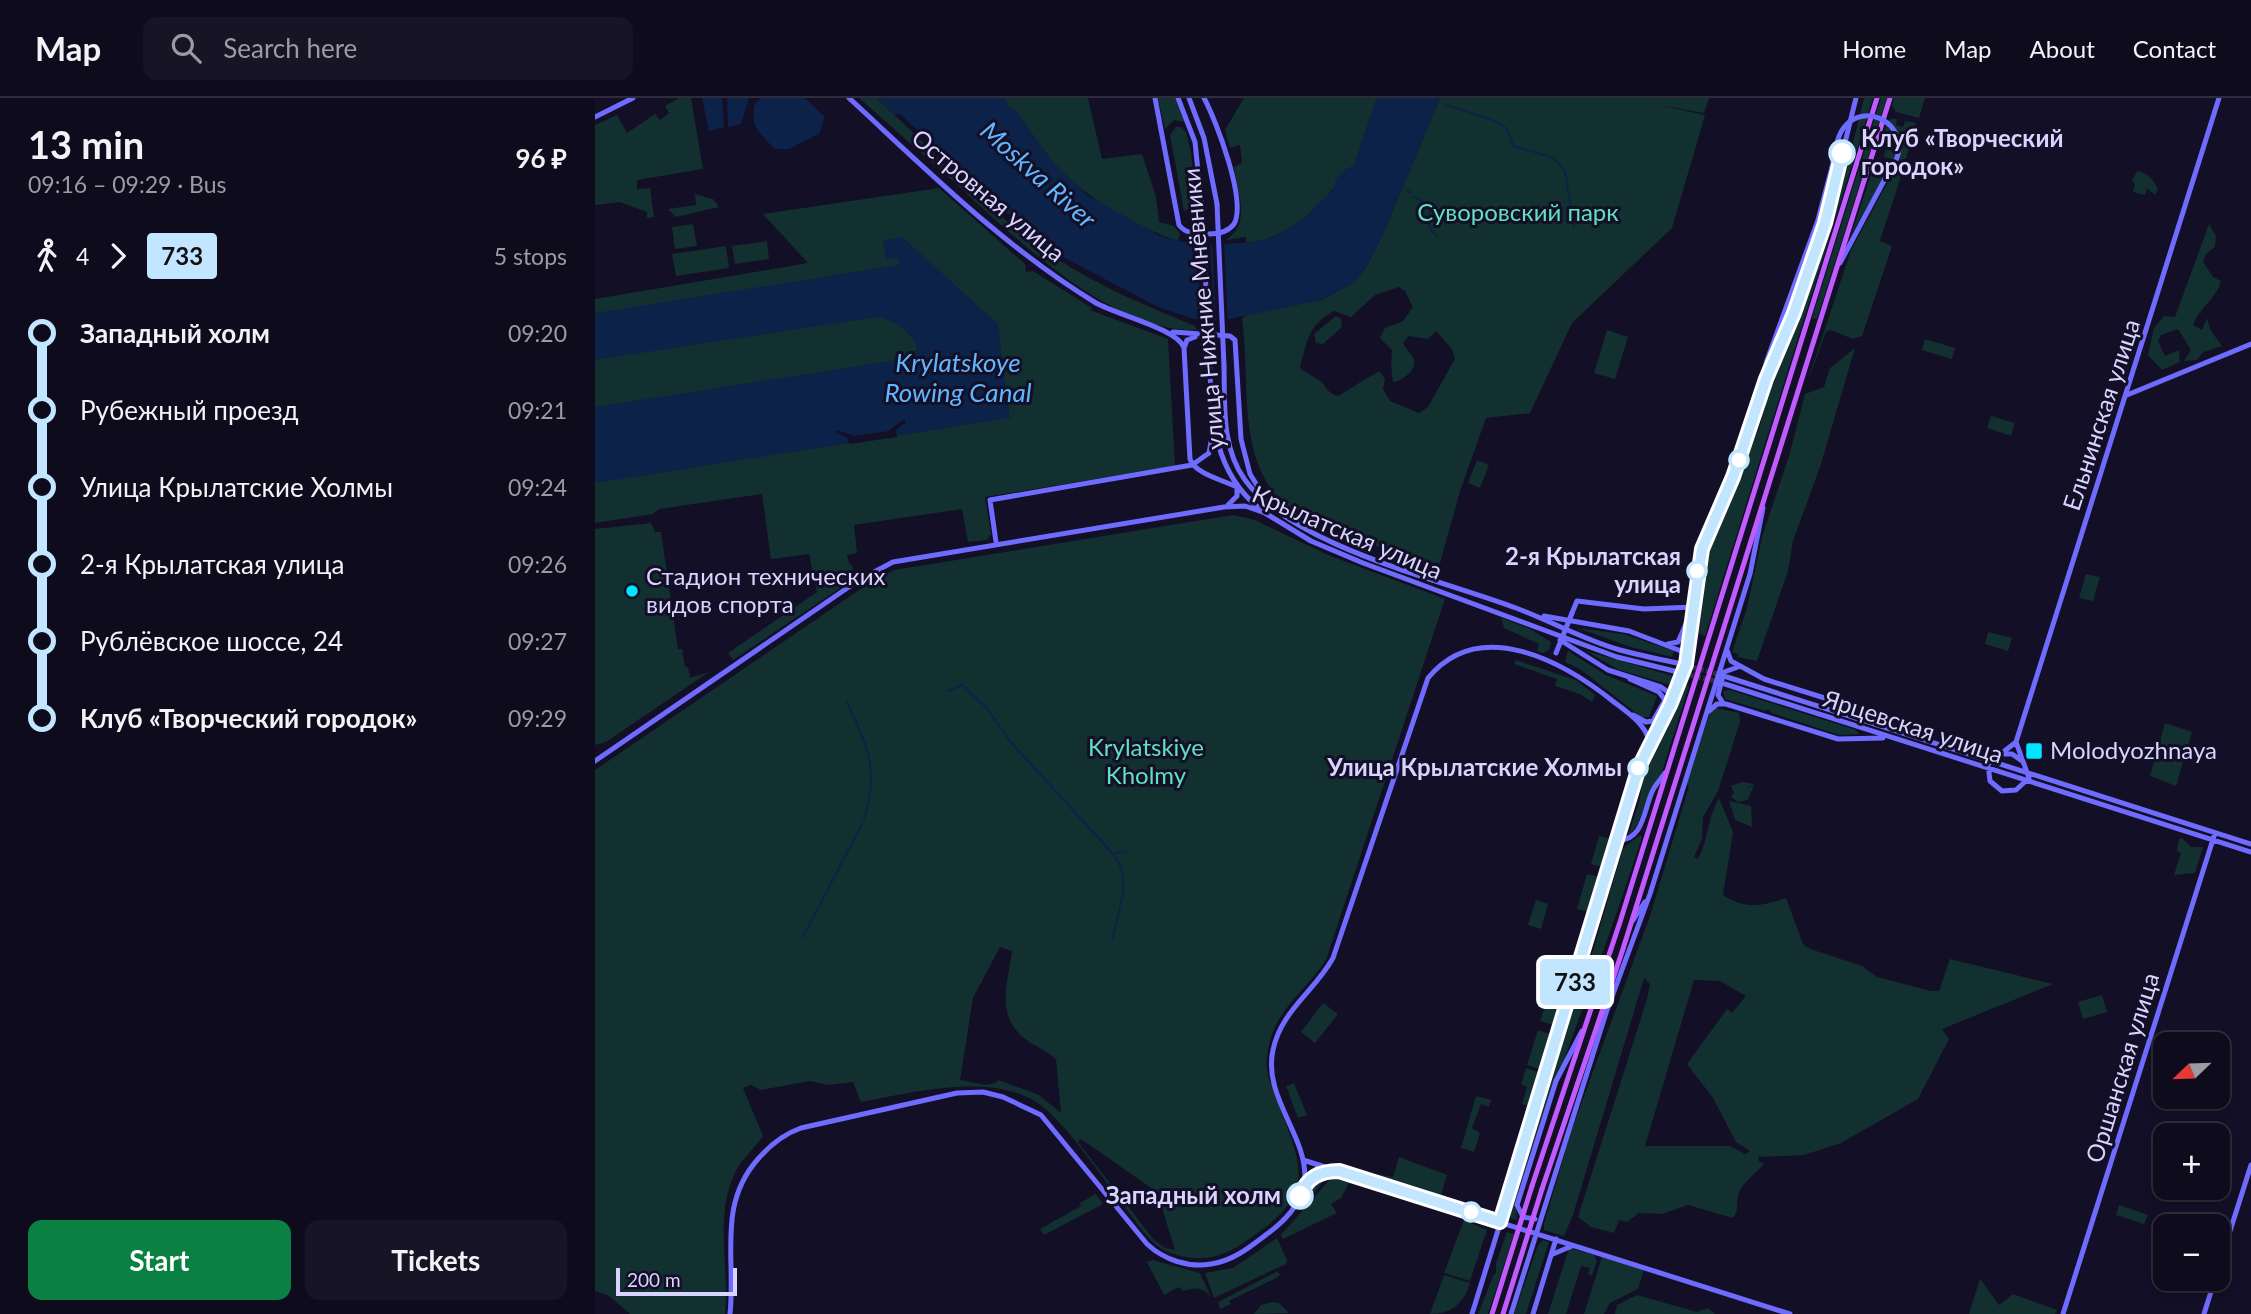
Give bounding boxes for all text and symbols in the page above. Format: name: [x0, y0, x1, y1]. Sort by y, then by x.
search box: [143, 17, 633, 80]
text: Map: [35, 28, 101, 68]
icon: search: [167, 29, 205, 67]
text: Search here: [223, 32, 357, 64]
text: Home: [1842, 34, 1906, 63]
text: Map: [1944, 34, 1992, 63]
text: About: [2030, 34, 2095, 63]
text: Contact: [2133, 34, 2216, 63]
water label: Moskva River: [974, 114, 1104, 235]
text: 13 min: [28, 121, 144, 167]
street label: Островная улица: [907, 122, 1071, 267]
place label: Клуб «Творческий городок»: [1861, 123, 2063, 180]
marker: Клуб «Творческий городок»: [1829, 140, 1855, 166]
text: 96 ₽: [515, 142, 567, 174]
street label: улица Нижние Мнёвники: [1176, 167, 1229, 451]
text: 09:16 – 09:29 · Bus: [28, 170, 227, 198]
park label: Суворовский парк: [1417, 197, 1619, 226]
icon: walk: [28, 237, 66, 275]
icon: forward: [99, 237, 137, 275]
text: 733: [161, 241, 203, 270]
text: 4: [76, 242, 89, 270]
text: 5 stops: [494, 242, 567, 270]
street label: Ельнинская улица: [2056, 315, 2145, 514]
text: Западный холм: [80, 317, 270, 349]
text: 09:20: [508, 319, 567, 347]
water label: Krylatskoye Rowing Canal: [884, 346, 1032, 408]
text: Рубежный проезд: [80, 394, 299, 426]
text: 09:21: [508, 396, 567, 424]
unlabelled marker: [1729, 450, 1749, 470]
text: Улица Крылатские Холмы: [80, 471, 393, 503]
text: 09:24: [508, 473, 567, 501]
street label: Крылатская улица: [1248, 479, 1447, 585]
place label: 2-я Крылатская улица: [1505, 541, 1681, 598]
text: 2-я Крылатская улица: [80, 548, 344, 580]
text: 09:26: [508, 550, 567, 578]
place label: Стадион технических видов спорта: [646, 561, 886, 618]
marker: 2-я Крылатская улица: [1687, 561, 1707, 581]
marker: Стадион технических видов спорта: [624, 583, 640, 599]
text: Рублёвское шоссе, 24: [80, 625, 343, 657]
text: 09:27: [508, 627, 567, 655]
street label: Ярцевская улица: [1819, 683, 2007, 768]
text: Клуб «Творческий городок»: [80, 702, 417, 734]
text: 09:29: [508, 704, 567, 732]
park label: Krylatskiye Kholmy: [1088, 732, 1204, 789]
place label: Molodyozhnaya: [2050, 735, 2217, 764]
marker: Molodyozhnaya: [2024, 741, 2044, 761]
place label: Улица Крылатские Холмы: [1326, 752, 1622, 781]
marker: Улица Крылатские Холмы: [1628, 758, 1648, 778]
line badge: 733: [1535, 959, 1615, 1005]
text: 733: [1554, 967, 1596, 996]
street label: Оршанская улица: [2079, 969, 2164, 1166]
north arrow: [2153, 1032, 2229, 1110]
map controls: [2153, 1032, 2230, 1291]
button: +: [2153, 1123, 2230, 1200]
place label: Западный холм: [1106, 1180, 1281, 1209]
marker: Западный холм: [1287, 1183, 1313, 1209]
unlabelled marker: [1461, 1202, 1481, 1222]
button: −: [2153, 1214, 2230, 1291]
button: Start: [28, 1220, 291, 1300]
button: Tickets: [305, 1220, 567, 1300]
scale bar: [616, 1265, 737, 1297]
text: 200 m: [627, 1268, 681, 1291]

